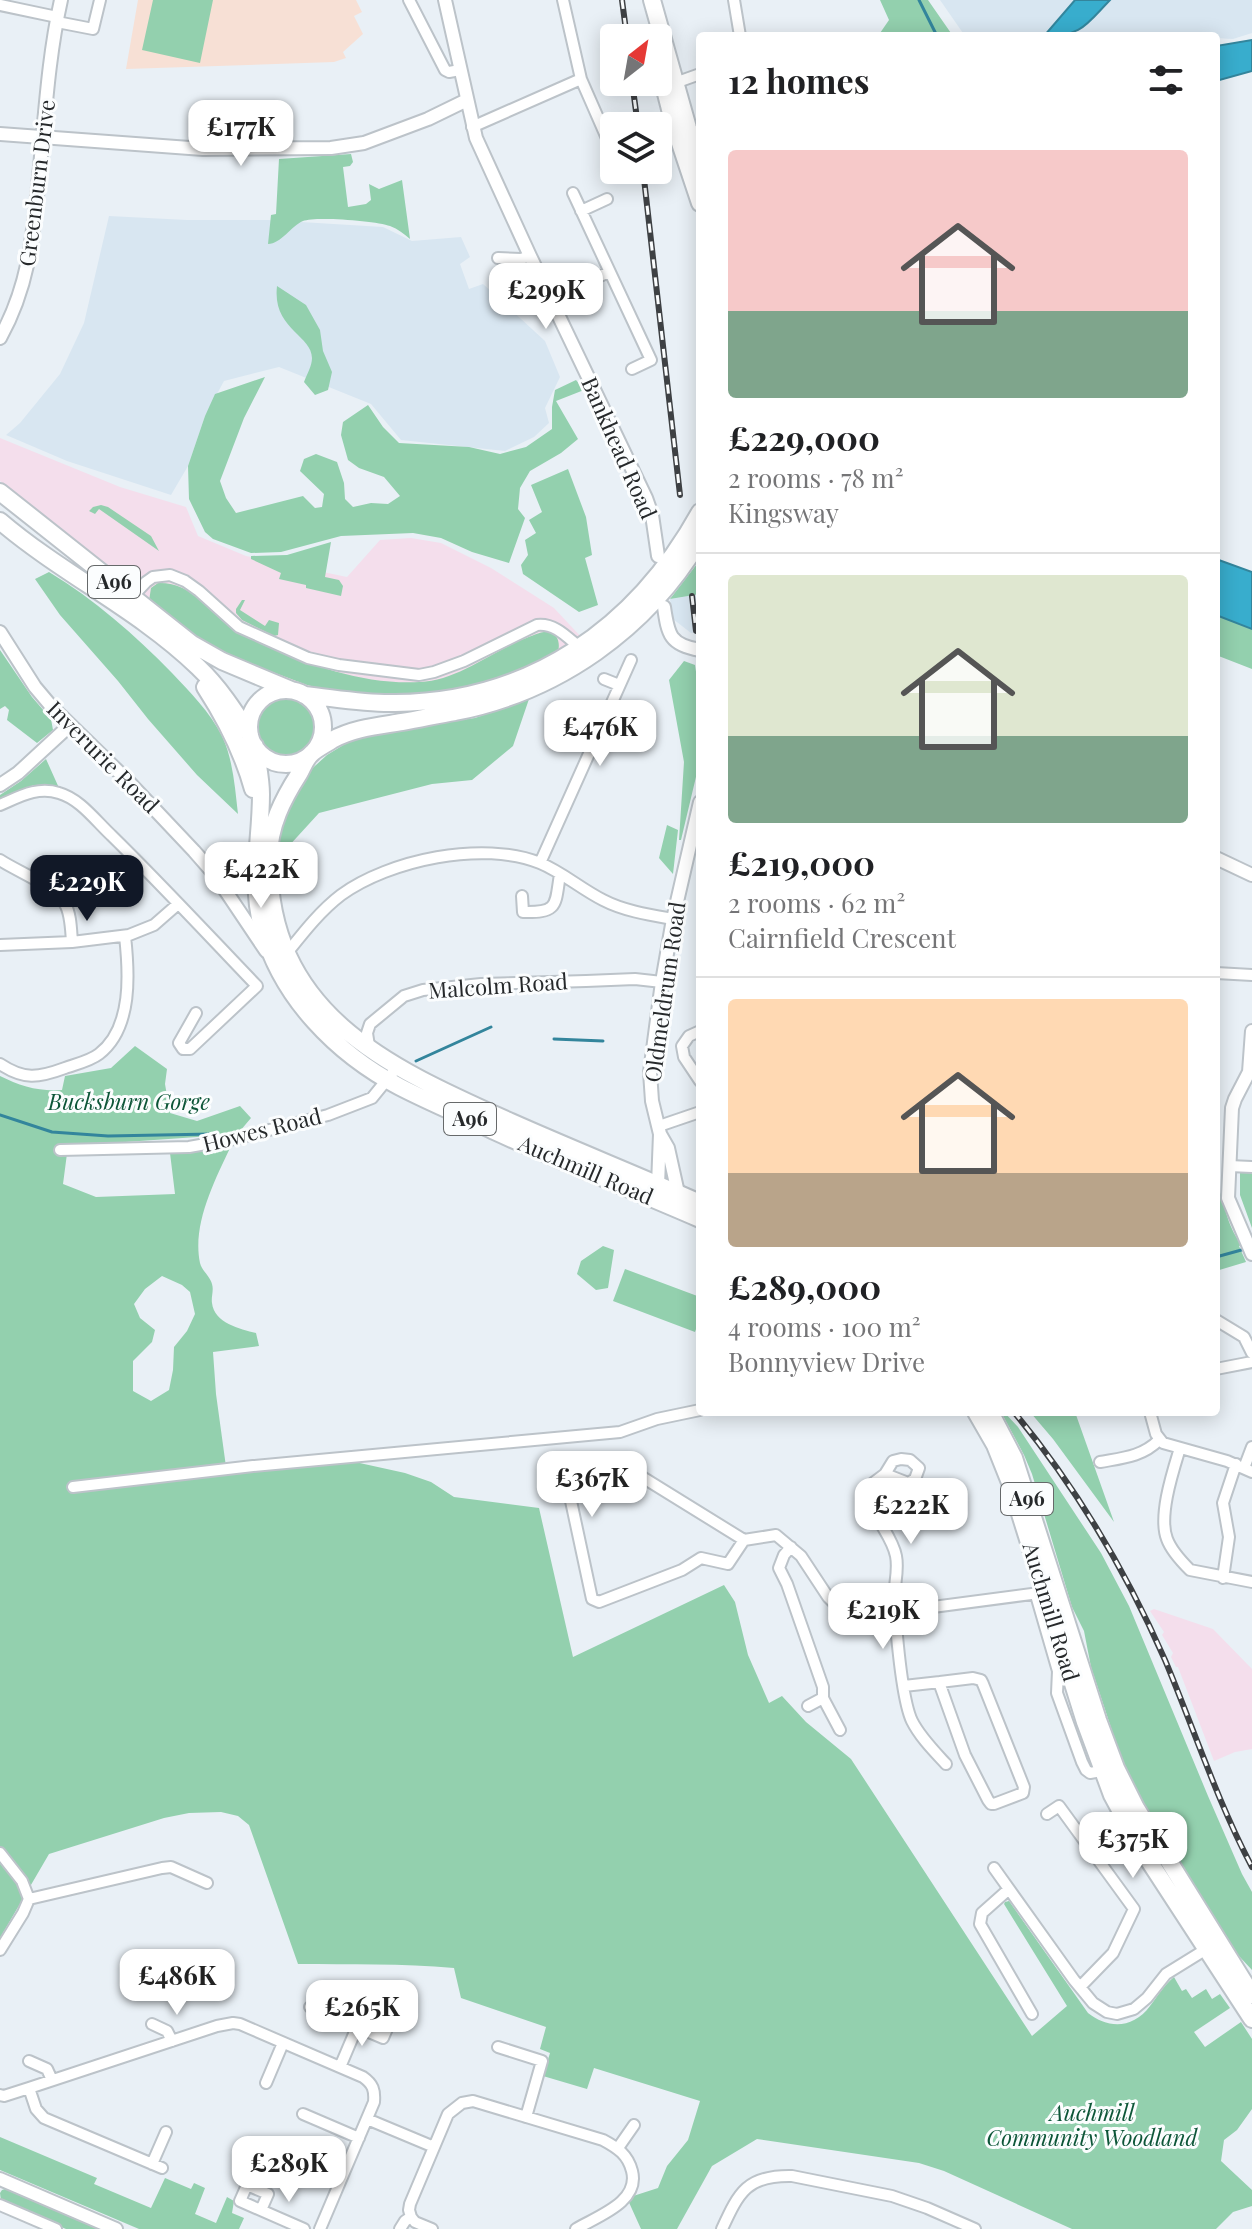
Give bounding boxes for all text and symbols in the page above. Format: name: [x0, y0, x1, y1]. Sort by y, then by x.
north arrow: [600, 24, 672, 96]
map controls: [600, 24, 672, 184]
text: 12 homes: [728, 57, 869, 103]
icon: filters: [1144, 58, 1188, 102]
street label: Greenburn Drive: [11, 98, 61, 268]
pin: £177K: [185, 100, 297, 168]
text: £177K: [206, 108, 276, 143]
button: layers: [600, 112, 672, 184]
icon: home: [886, 202, 1030, 346]
pin: £299K: [490, 263, 602, 331]
text: £299K: [507, 271, 585, 306]
street label: Bankhead Road: [575, 372, 665, 524]
text: £229,000: [728, 414, 880, 460]
text: 2 rooms · 78 m²: [728, 460, 903, 495]
text: Kingsway: [728, 495, 839, 530]
road number: A96: [88, 566, 140, 598]
icon: home: [886, 627, 1030, 771]
street label: Inverurie Road: [41, 694, 167, 819]
pin: £476K: [544, 700, 656, 768]
text: £476K: [562, 708, 638, 743]
text: £219,000: [728, 839, 875, 885]
pin: £422K: [205, 842, 317, 910]
text: £422K: [223, 850, 299, 885]
pin: £229K: [31, 855, 143, 923]
text: £229K: [48, 863, 126, 898]
text: 2 rooms · 62 m²: [728, 885, 905, 920]
street label: Oldmeldrum Road: [636, 899, 692, 1084]
text: Cairnfield Crescent: [728, 920, 956, 955]
street label: Malcolm Road: [427, 965, 569, 1005]
icon: home: [886, 1051, 1030, 1195]
park label: Bucksburn Gorge: [47, 1086, 210, 1116]
street label: Howes Road: [199, 1100, 324, 1158]
road number: A96: [444, 1103, 496, 1135]
street label: Auchmill Road: [513, 1127, 659, 1211]
text: £289,000: [728, 1263, 881, 1309]
text: 4 rooms · 100 m²: [728, 1309, 921, 1344]
text: Bonnyview Drive: [728, 1344, 925, 1379]
pin: £367K: [536, 1451, 648, 1519]
text: £367K: [555, 1459, 629, 1494]
pin: £222K: [855, 1478, 967, 1546]
road number: A96: [1001, 1483, 1053, 1515]
text: £222K: [873, 1486, 949, 1521]
street label: Auchmill Road: [1016, 1538, 1087, 1685]
pin: £219K: [827, 1583, 939, 1651]
text: £219K: [846, 1591, 920, 1626]
pin: £375K: [1077, 1812, 1189, 1880]
text: £375K: [1097, 1820, 1169, 1855]
pin: £486K: [121, 1949, 233, 2017]
text: £486K: [138, 1957, 216, 1992]
pin: £265K: [306, 1980, 418, 2048]
text: £265K: [324, 1988, 400, 2023]
park label: Auchmill Community Woodland: [987, 2097, 1199, 2152]
pin: £289K: [233, 2136, 345, 2204]
text: £289K: [250, 2144, 328, 2179]

